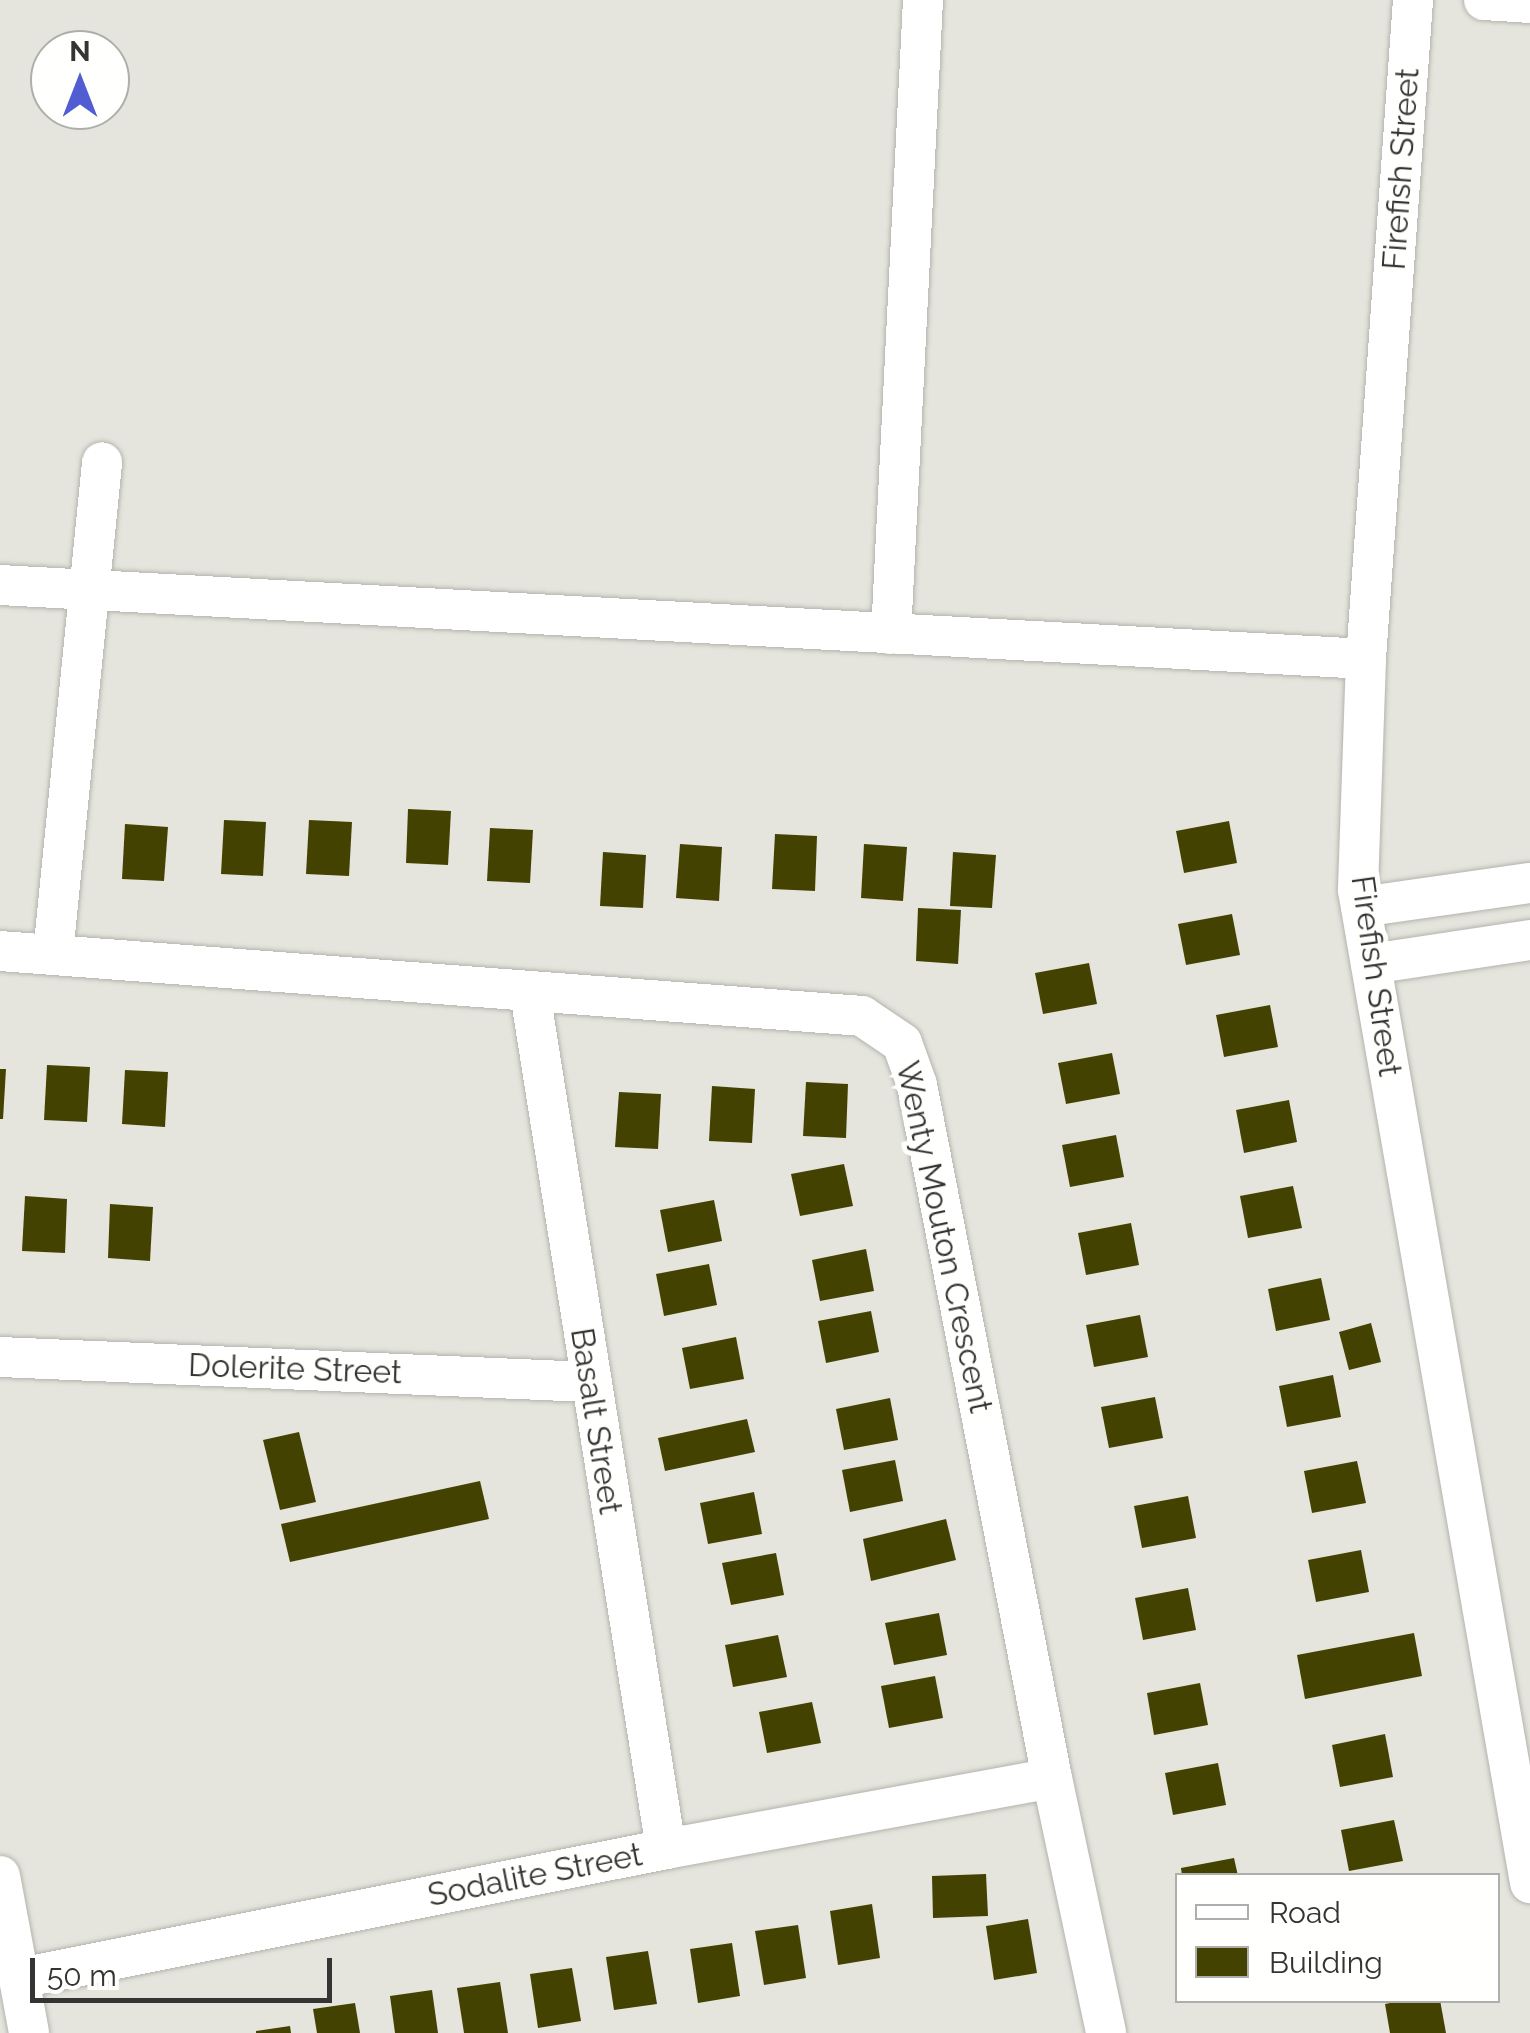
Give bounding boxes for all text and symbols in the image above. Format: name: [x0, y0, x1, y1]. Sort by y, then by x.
north arrow: [30, 30, 130, 130]
text: N: [69, 35, 91, 68]
street label: Firefish Street: [1375, 67, 1427, 271]
street label: Firefish Street: [1343, 873, 1409, 1079]
street label: Wenty Mouton Crescent: [888, 1057, 1000, 1417]
street label: Basalt Street: [562, 1325, 630, 1517]
street label: Dolerite Street: [188, 1346, 402, 1392]
street label: Sodalite Street: [425, 1835, 645, 1915]
legend: [1175, 1873, 1500, 2003]
text: Road: [1269, 1895, 1341, 1930]
scale bar: [35, 1938, 338, 2000]
text: Building: [1269, 1945, 1383, 1980]
text: 50 m: [47, 1958, 117, 1993]

